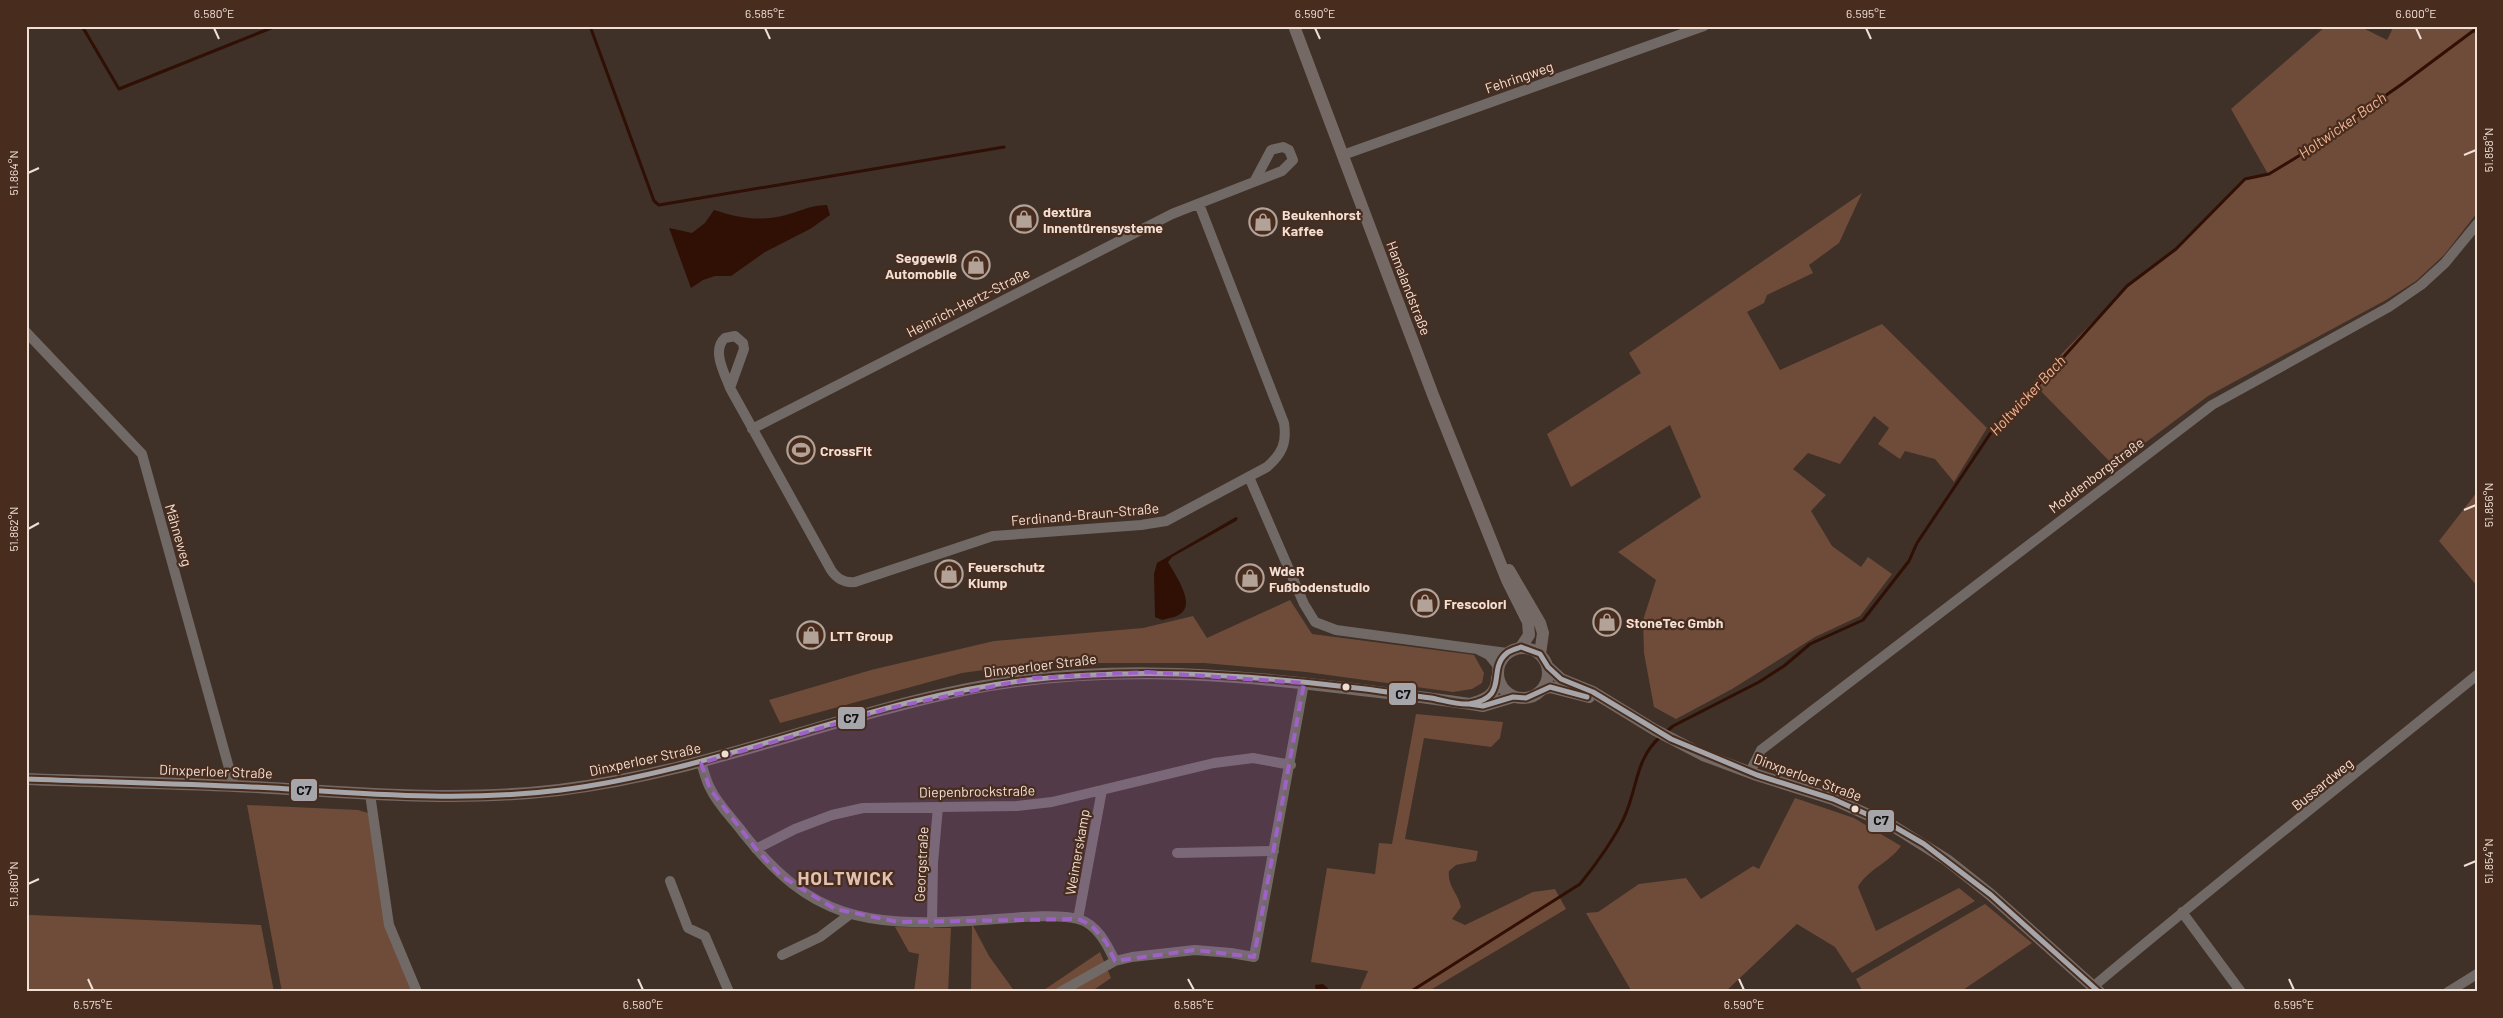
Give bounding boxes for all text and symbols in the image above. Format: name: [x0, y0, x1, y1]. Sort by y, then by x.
text: 6.580°E: [194, 6, 234, 20]
text: 6.585°E: [745, 6, 785, 20]
text: 6.590°E: [1295, 6, 1335, 20]
text: 6.595°E: [1846, 6, 1886, 20]
text: 6.600°E: [2395, 6, 2437, 20]
street label: Fehringweg: [1483, 57, 1555, 97]
water label: Holtwicker Bach: [2295, 88, 2389, 162]
text: 51.858°N: [2481, 128, 2495, 172]
text: 51.864°N: [6, 150, 20, 196]
place label: dextüra Innentürensysteme: [1043, 203, 1163, 236]
shop icon: dextüra Innentürensysteme: [1009, 204, 1039, 234]
place label: Beukenhorst Kaffee: [1282, 206, 1361, 239]
shop icon: Beukenhorst Kaffee: [1248, 207, 1278, 237]
street label: Hamalandstraße: [1383, 238, 1435, 338]
place label: Seggewiß Automobile: [885, 249, 957, 282]
shop icon: Seggewiß Automobile: [961, 250, 991, 280]
street label: Heinrich-Hertz-Straße: [903, 264, 1033, 340]
water label: Holtwicker Bach: [1985, 351, 2069, 439]
street label: Moddenborgstraße: [2045, 434, 2147, 516]
sports icon: CrossFit: [786, 435, 816, 465]
place label: CrossFit: [820, 442, 872, 459]
text: 51.856°N: [2481, 483, 2495, 527]
street label: Ferdinand-Braun-Straße: [1010, 499, 1160, 529]
street label: Mähneweg: [162, 502, 196, 568]
text: 51.862°N: [6, 507, 20, 551]
place label: Feuerschutz Klump: [968, 558, 1045, 591]
shop icon: Feuerschutz Klump: [934, 559, 964, 589]
place label: WdeR Fußbodenstudio: [1269, 562, 1370, 595]
shop icon: WdeR Fußbodenstudio: [1235, 563, 1265, 593]
shop icon: Frescolori: [1410, 588, 1440, 618]
place label: Frescolori: [1444, 595, 1507, 612]
shop icon: StoneTec Gmbh: [1592, 607, 1622, 637]
place label: StoneTec Gmbh: [1626, 614, 1723, 631]
shop icon: LTT Group: [796, 620, 826, 650]
place label: LTT Group: [830, 627, 893, 644]
street label: Dinxperloer Straße: [983, 650, 1097, 680]
unlabelled marker: [1341, 682, 1351, 692]
line badge: C7: [1388, 682, 1417, 706]
text: C7: [1395, 685, 1411, 702]
line badge: C7: [837, 706, 866, 730]
text: C7: [843, 709, 859, 726]
street label: Dinxperloer Straße: [588, 739, 702, 779]
unlabelled marker: [720, 749, 730, 759]
street label: Dinxperloer Straße: [1752, 750, 1864, 804]
street label: Bussardweg: [2288, 754, 2356, 814]
street label: Dinxperloer Straße: [159, 761, 273, 781]
line badge: C7: [290, 778, 318, 802]
text: C7: [296, 781, 312, 798]
street label: Diepenbrockstraße: [919, 781, 1035, 801]
unlabelled marker: [1850, 804, 1860, 814]
street label: Weimerskamp: [1061, 808, 1093, 896]
line badge: C7: [1867, 809, 1895, 833]
text: C7: [1873, 811, 1889, 828]
street label: Georgstraße: [911, 826, 931, 902]
text: 51.854°N: [2481, 838, 2495, 884]
text: 51.860°N: [6, 861, 20, 907]
district label: HOLTWICK: [797, 866, 895, 889]
text: 6.575°E: [73, 997, 113, 1011]
text: 6.580°E: [623, 997, 663, 1011]
text: 6.585°E: [1174, 997, 1214, 1011]
text: 6.590°E: [1724, 997, 1764, 1011]
text: 6.595°E: [2274, 997, 2314, 1011]

